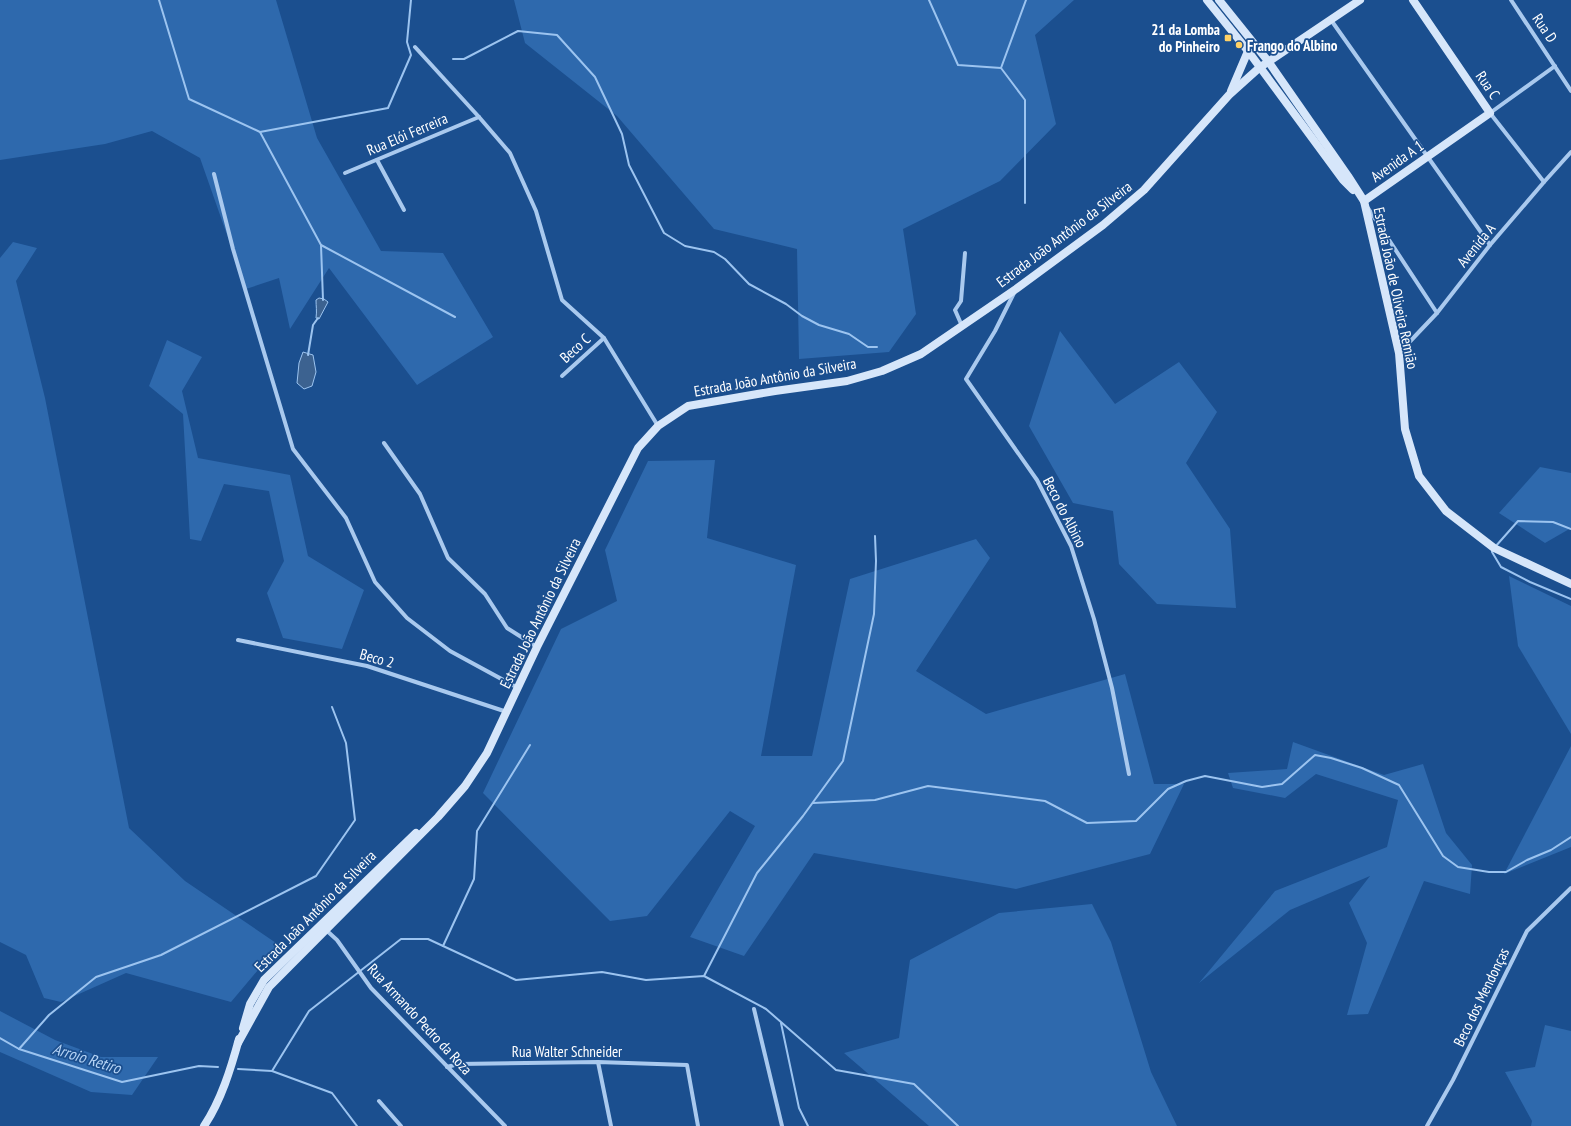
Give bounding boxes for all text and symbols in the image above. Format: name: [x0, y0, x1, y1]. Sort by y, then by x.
street label: Rua D: [1529, 10, 1562, 46]
place label: 21 da Lomba do Pinheiro: [1151, 20, 1220, 56]
marker: 21 da Lomba do Pinheiro: [1223, 33, 1233, 43]
place label: Frango do Albino: [1247, 36, 1338, 55]
marker: Frango do Albino: [1234, 40, 1244, 50]
street label: Rua C: [1472, 67, 1504, 103]
street label: Rua Elói Ferreira: [364, 108, 450, 160]
street label: Avenida A 1: [1367, 136, 1427, 186]
street label: Estrada João Antônio da Silveira: [993, 177, 1135, 291]
street label: Estrada João de Oliveira Remião: [1370, 205, 1422, 371]
street label: Avenida A: [1453, 219, 1500, 271]
street label: Beco C: [556, 329, 594, 367]
street label: Estrada João Antônio da Silveira: [692, 353, 858, 401]
street label: Beco do Albino: [1039, 473, 1091, 551]
street label: Estrada João Antônio da Silveira: [495, 535, 585, 691]
street label: Beco 2: [358, 644, 396, 672]
street label: Estrada João Antônio da Silveira: [250, 846, 380, 976]
street label: Beco dos Mendonças: [1449, 945, 1513, 1049]
street label: Rua Armando Pedro da Roza: [364, 960, 476, 1078]
water label: Arroio Retiro: [51, 1038, 124, 1078]
street label: Rua Walter Schneider: [512, 1042, 623, 1061]

